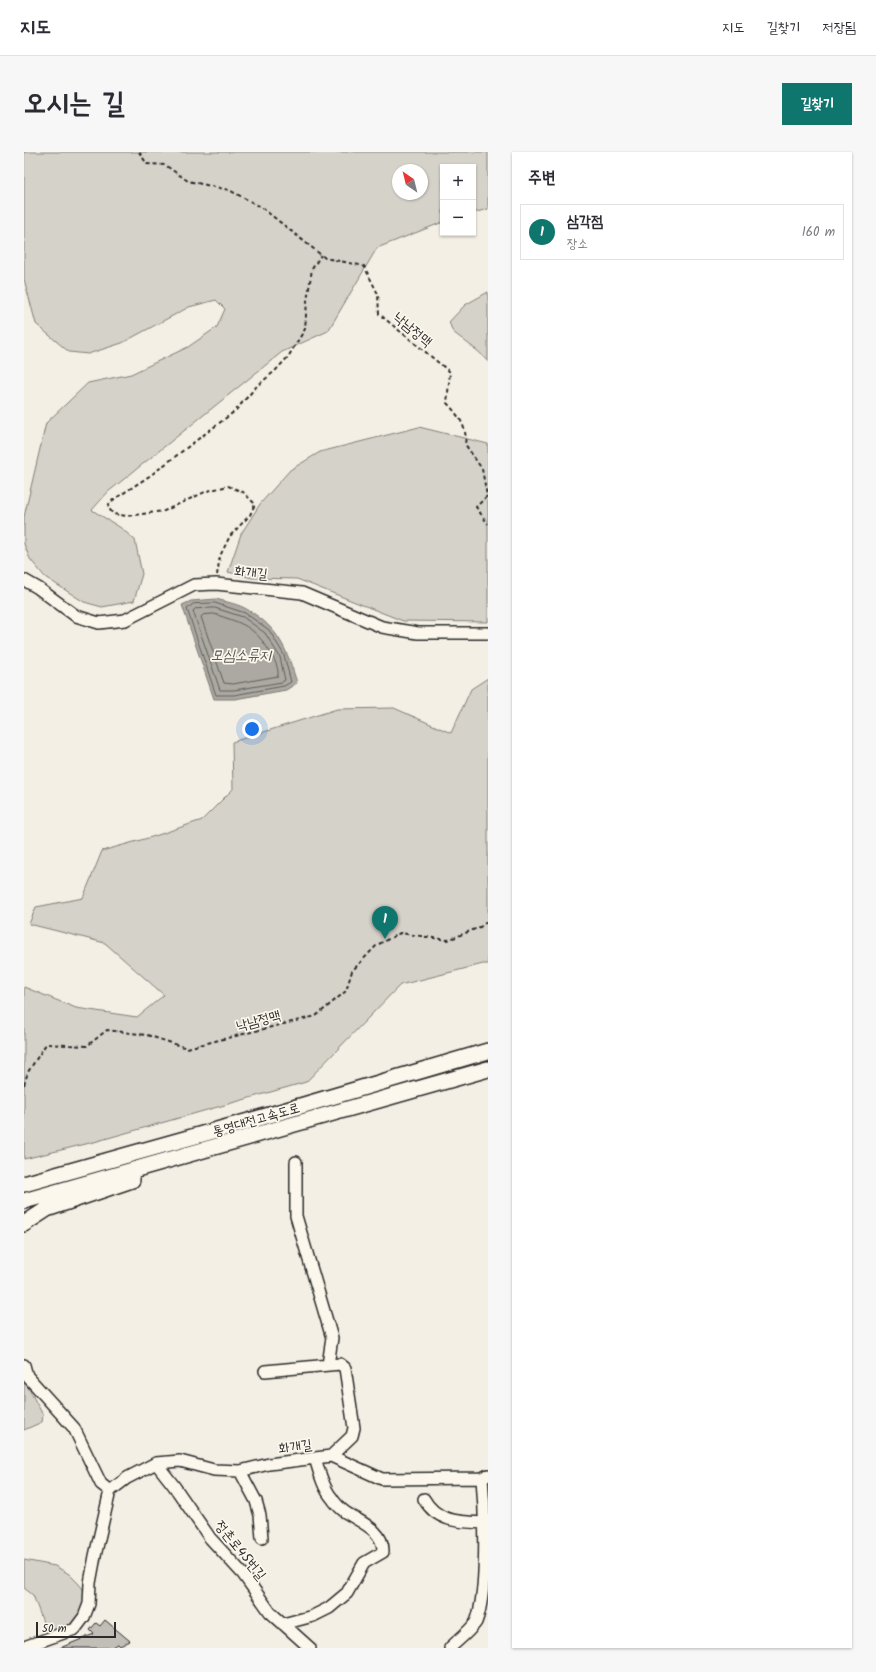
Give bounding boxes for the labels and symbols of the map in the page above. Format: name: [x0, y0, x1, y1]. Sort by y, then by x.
north arrow: [392, 164, 428, 200]
street label: 낙남정맥: [388, 307, 437, 353]
street label: 화개길: [233, 560, 270, 586]
water label: 모심소류지: [211, 644, 273, 668]
your location: [242, 719, 262, 739]
pin: 1: [372, 906, 398, 939]
street label: 낙남정맥: [234, 1005, 283, 1037]
street label: 통영대전고속도로: [210, 1097, 303, 1143]
street label: 화개길: [277, 1434, 314, 1460]
street label: 정촌로45번길: [209, 1516, 272, 1586]
scale bar: [36, 1620, 116, 1639]

